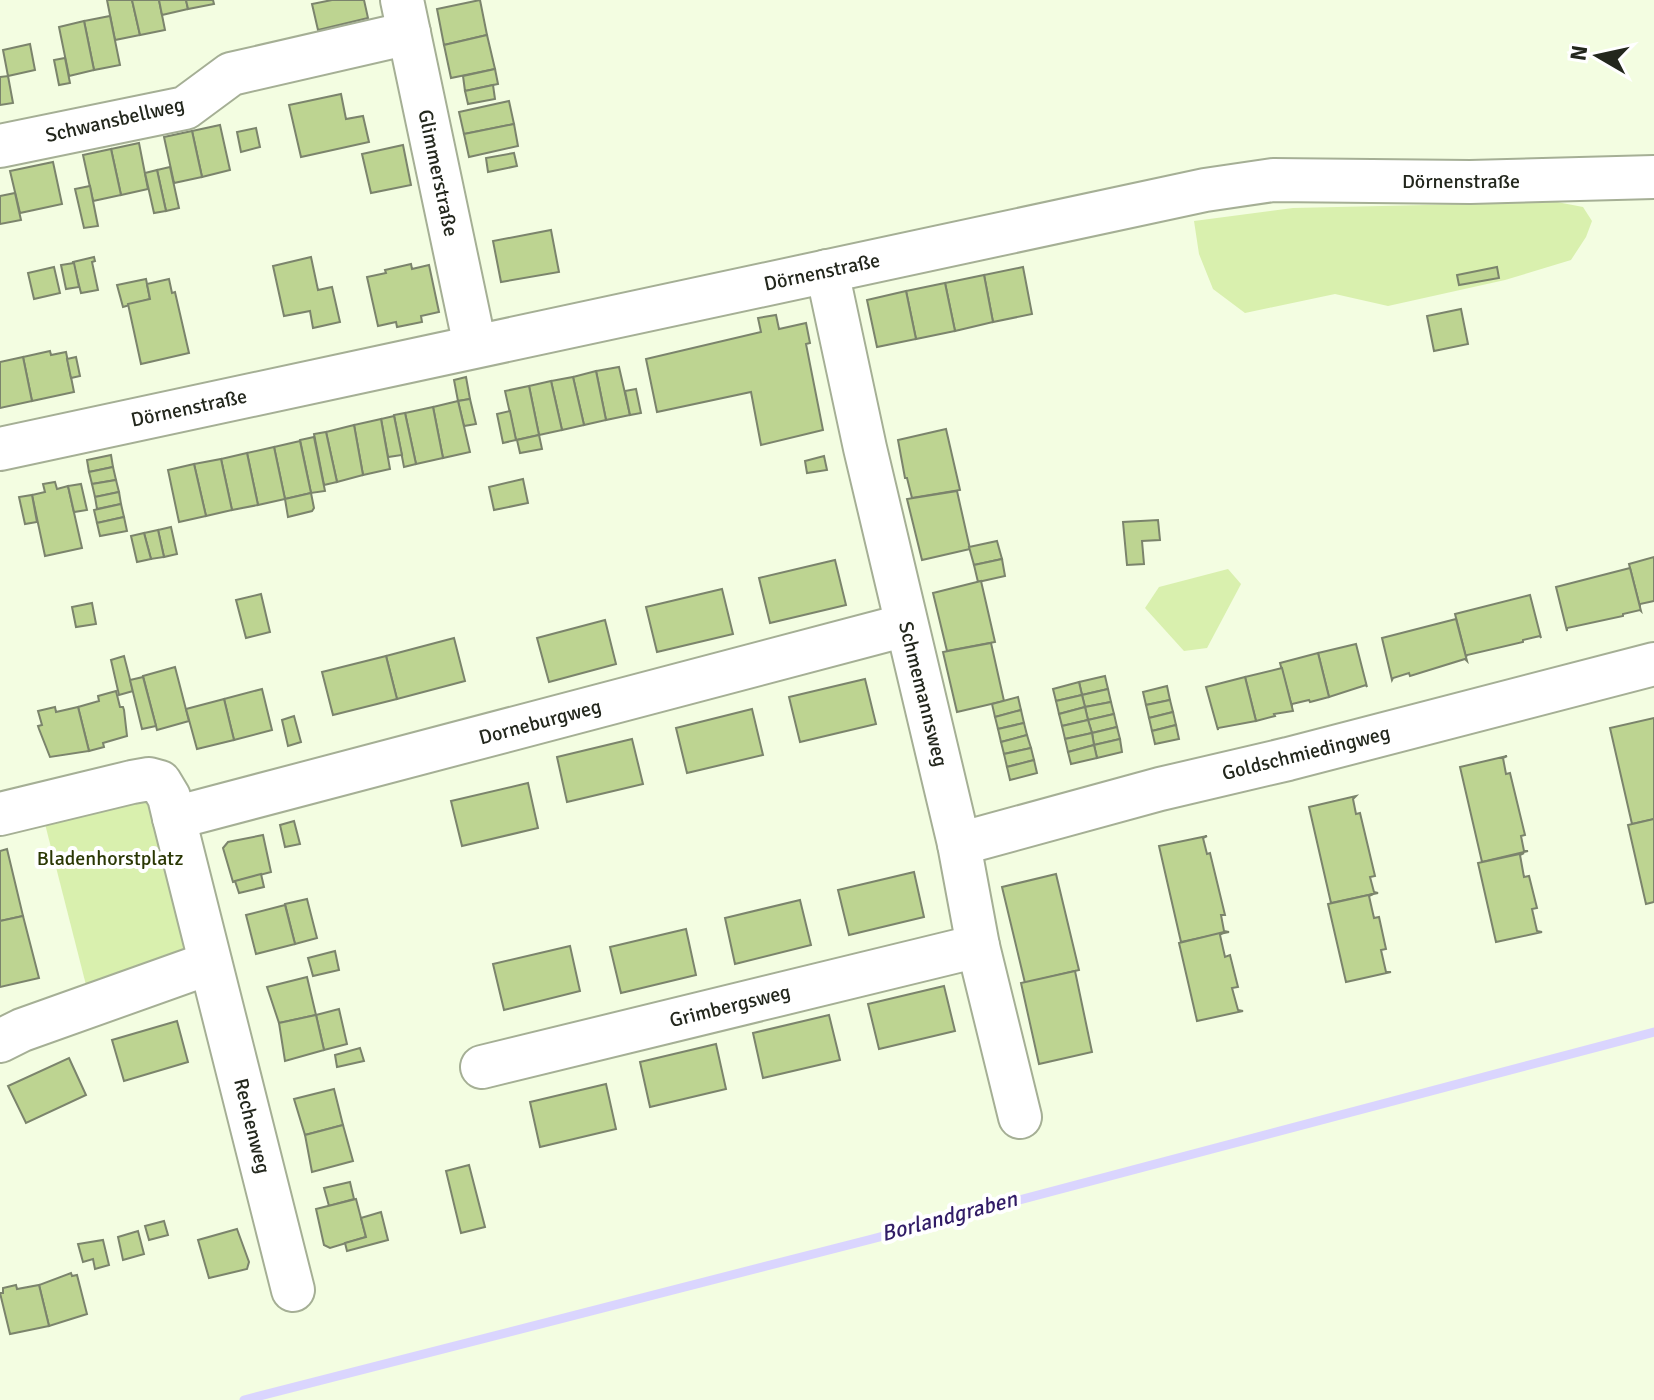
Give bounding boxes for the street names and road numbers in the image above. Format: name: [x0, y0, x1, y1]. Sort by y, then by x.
street label: Schwansbellweg: [43, 92, 187, 148]
street label: Glimmerstraße: [412, 107, 464, 239]
street label: Dörnenstraße: [1402, 169, 1520, 194]
street label: Dörnenstraße: [762, 247, 882, 297]
street label: Dörnenstraße: [129, 383, 249, 433]
street label: Schmemannsweg: [893, 619, 953, 769]
street label: Dorneburgweg: [476, 694, 604, 750]
street label: Goldschmiedingweg: [1219, 720, 1393, 786]
street label: Grimbergsweg: [667, 979, 793, 1033]
street label: Rechenweg: [228, 1076, 276, 1176]

